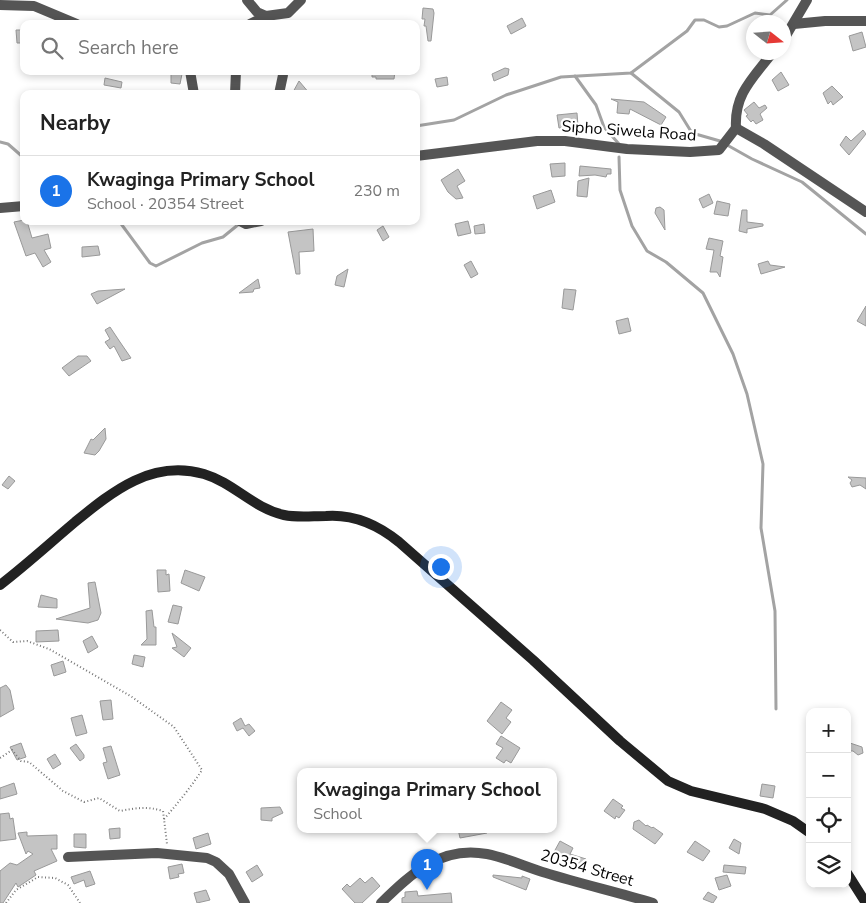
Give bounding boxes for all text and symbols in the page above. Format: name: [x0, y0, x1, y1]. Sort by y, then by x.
north arrow: [746, 15, 791, 60]
search box: [20, 20, 420, 75]
icon: search: [38, 34, 66, 62]
text: Search here: [78, 35, 179, 61]
text: Nearby: [40, 109, 110, 137]
street label: Sipho Siwela Road: [561, 115, 697, 147]
text: Kwaginga Primary School: [87, 167, 315, 193]
text: 1: [51, 180, 61, 202]
text: 230 m: [353, 180, 400, 202]
text: School · 20354 Street: [87, 193, 244, 215]
your location: [428, 554, 454, 580]
map controls: [806, 708, 851, 888]
button: +: [806, 708, 851, 753]
button: −: [806, 753, 851, 798]
popup: [297, 768, 557, 833]
text: Kwaginga Primary School: [313, 777, 541, 803]
button: locate: [806, 798, 851, 843]
text: School: [313, 803, 362, 825]
button: layers: [806, 843, 851, 888]
street label: 20354 Street: [538, 844, 636, 892]
pin: 1: [411, 849, 443, 890]

